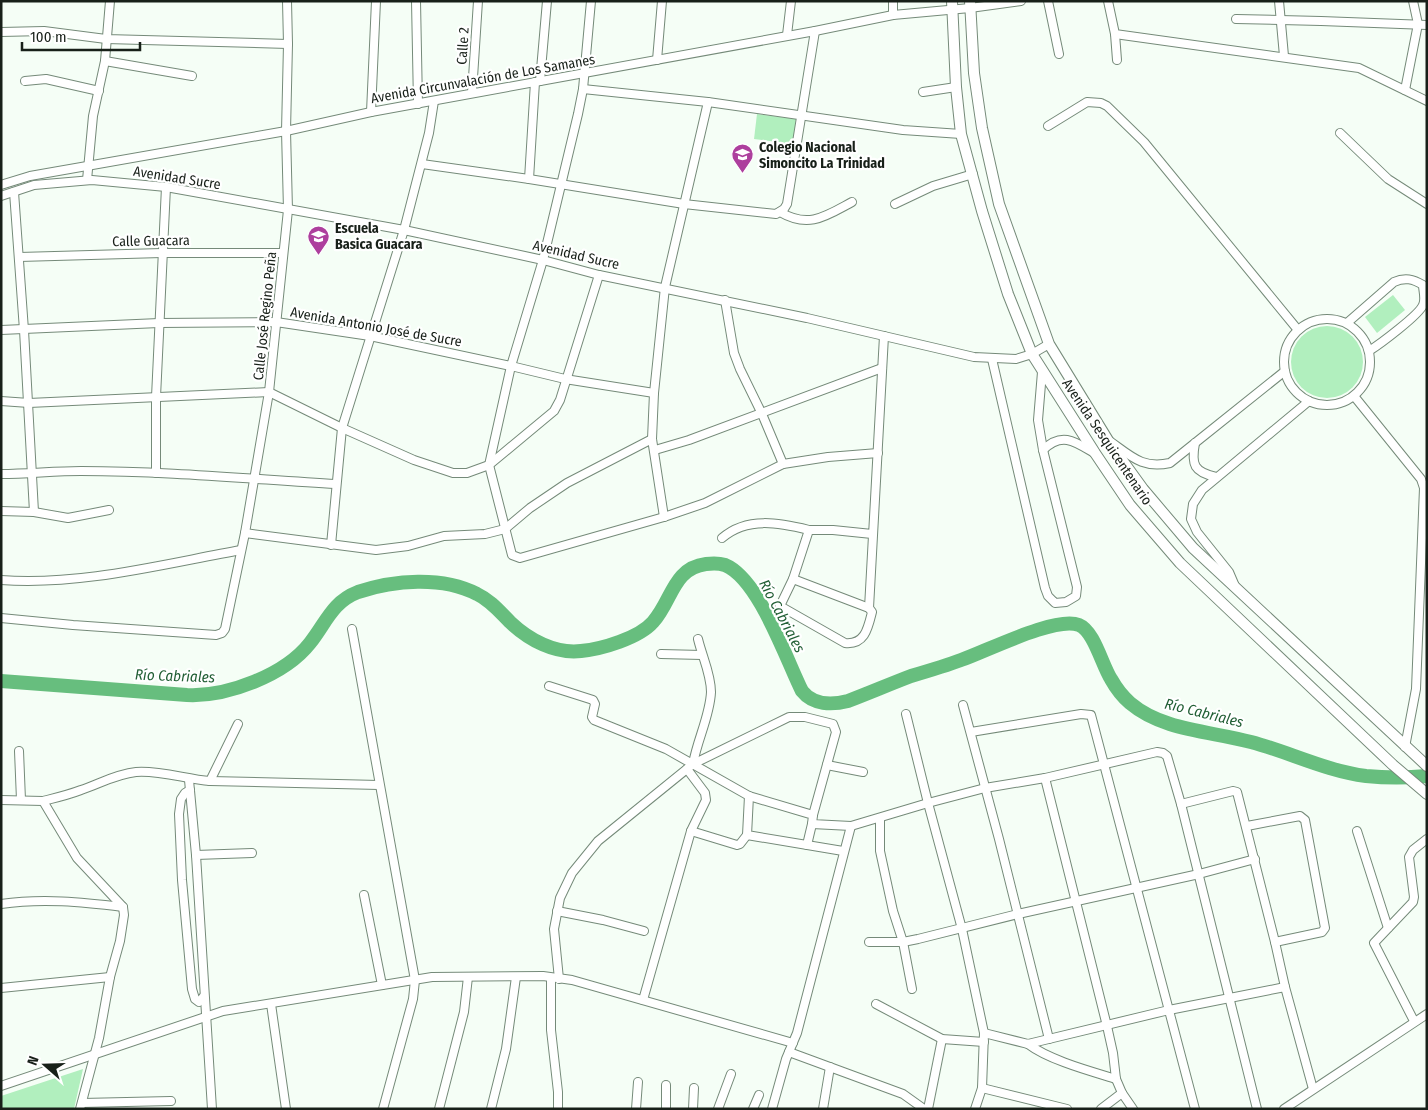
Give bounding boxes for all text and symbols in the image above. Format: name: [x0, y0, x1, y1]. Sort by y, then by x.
scale bar: [22, 20, 140, 52]
street label: Calle 2: [453, 27, 473, 65]
text: 100 m: [30, 28, 67, 46]
street label: Avenida Circunvalación de Los Samanes: [370, 51, 596, 107]
place label: Colegio Nacional Simoncito La Trinidad: [759, 139, 885, 172]
school or university icon: Colegio Nacional Simoncito La Trinidad: [731, 143, 755, 174]
street label: Avenidad Sucre: [132, 163, 222, 193]
place label: Escuela Basica Guacara: [335, 220, 422, 253]
school or university icon: Escuela Basica Guacara: [307, 224, 331, 255]
street label: Calle Guacara: [112, 232, 190, 250]
street label: Avenidad Sucre: [531, 237, 621, 273]
street label: Calle José Regino Peña: [250, 251, 280, 381]
street label: Avenida Antonio José de Sucre: [289, 304, 463, 350]
street label: Avenida Sesquicentenario: [1058, 376, 1156, 508]
water label: Río Cabriales: [755, 576, 809, 656]
water label: Río Cabriales: [135, 666, 216, 686]
water label: Río Cabriales: [1163, 695, 1246, 732]
north arrow: [20, 1040, 70, 1090]
text: N: [24, 1054, 43, 1068]

